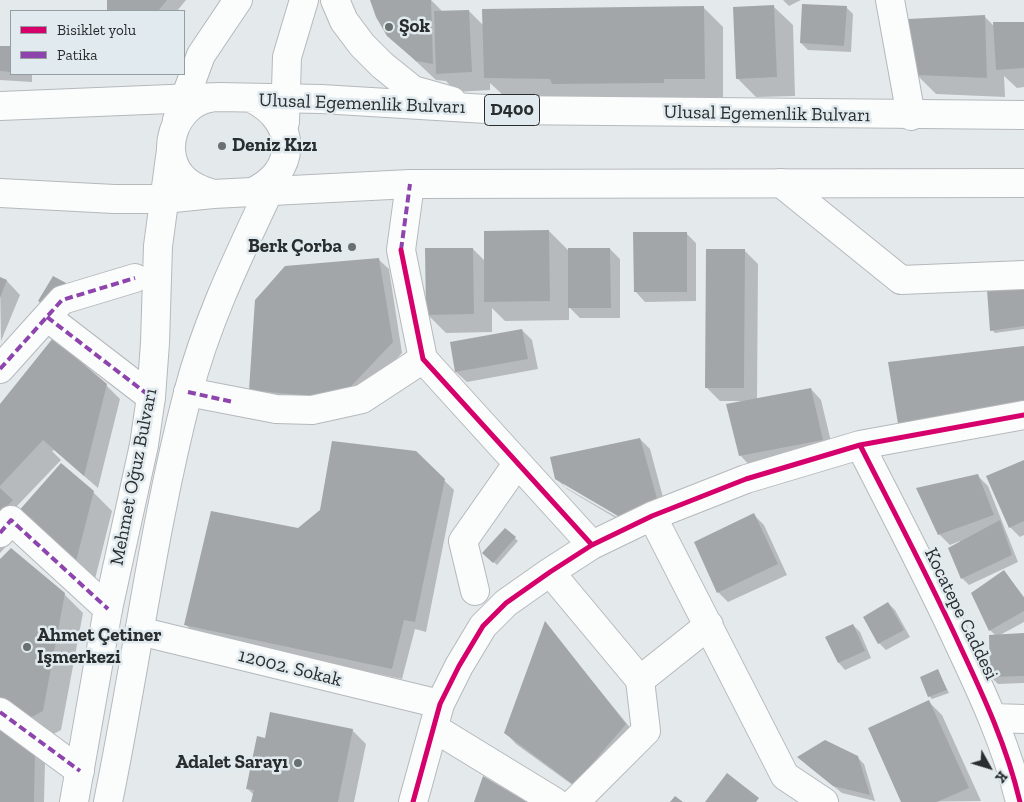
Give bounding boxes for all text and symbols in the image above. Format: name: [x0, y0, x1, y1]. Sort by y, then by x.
legend: [10, 10, 185, 75]
place label: Şok: [399, 16, 430, 38]
text: Bisiklet yolu: [57, 21, 136, 39]
marker: Şok: [383, 21, 395, 33]
text: Patika: [57, 46, 98, 64]
street label: Ulusal Egemenlik Bulvarı: [258, 89, 466, 119]
road number: D400: [484, 94, 540, 126]
street label: Ulusal Egemenlik Bulvarı: [664, 101, 870, 127]
place label: Deniz Kızı: [232, 135, 317, 157]
marker: Deniz Kızı: [216, 140, 228, 152]
place label: Berk Çorba: [248, 236, 342, 258]
marker: Berk Çorba: [346, 241, 358, 253]
street label: Mehmet Oğuz Bulvarı: [106, 387, 162, 567]
street label: Kocatepe Caddesi: [919, 544, 1003, 684]
place label: Ahmet Çetiner Işmerkezi: [37, 625, 162, 669]
marker: Ahmet Çetiner Işmerkezi: [21, 641, 33, 653]
street label: 12002. Sokak: [236, 644, 344, 692]
north arrow: [964, 742, 1014, 792]
place label: Adalet Sarayı: [175, 752, 288, 774]
marker: Adalet Sarayı: [292, 757, 304, 769]
text: K: [991, 768, 1011, 786]

